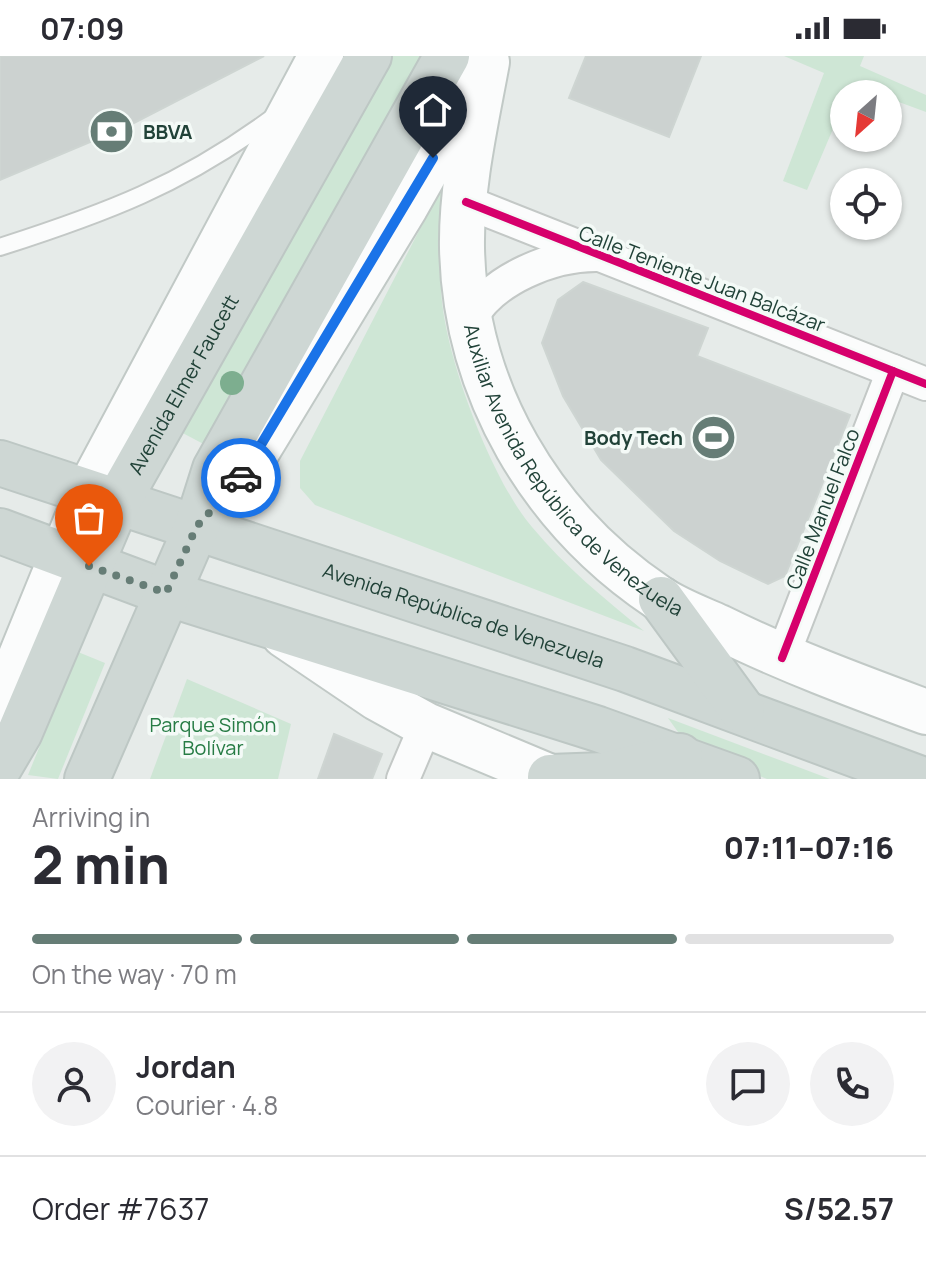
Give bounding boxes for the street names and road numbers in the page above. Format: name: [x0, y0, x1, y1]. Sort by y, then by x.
street label: Calle Teniente Juan Balcázar: [575, 219, 829, 338]
street label: Avenida Elmer Faucett: [122, 289, 245, 479]
street label: Auxiliar Avenida República de Venezuela: [463, 309, 697, 619]
street label: Calle Manuel Falco: [779, 424, 866, 593]
street label: Avenida República de Venezuela: [320, 555, 606, 673]

